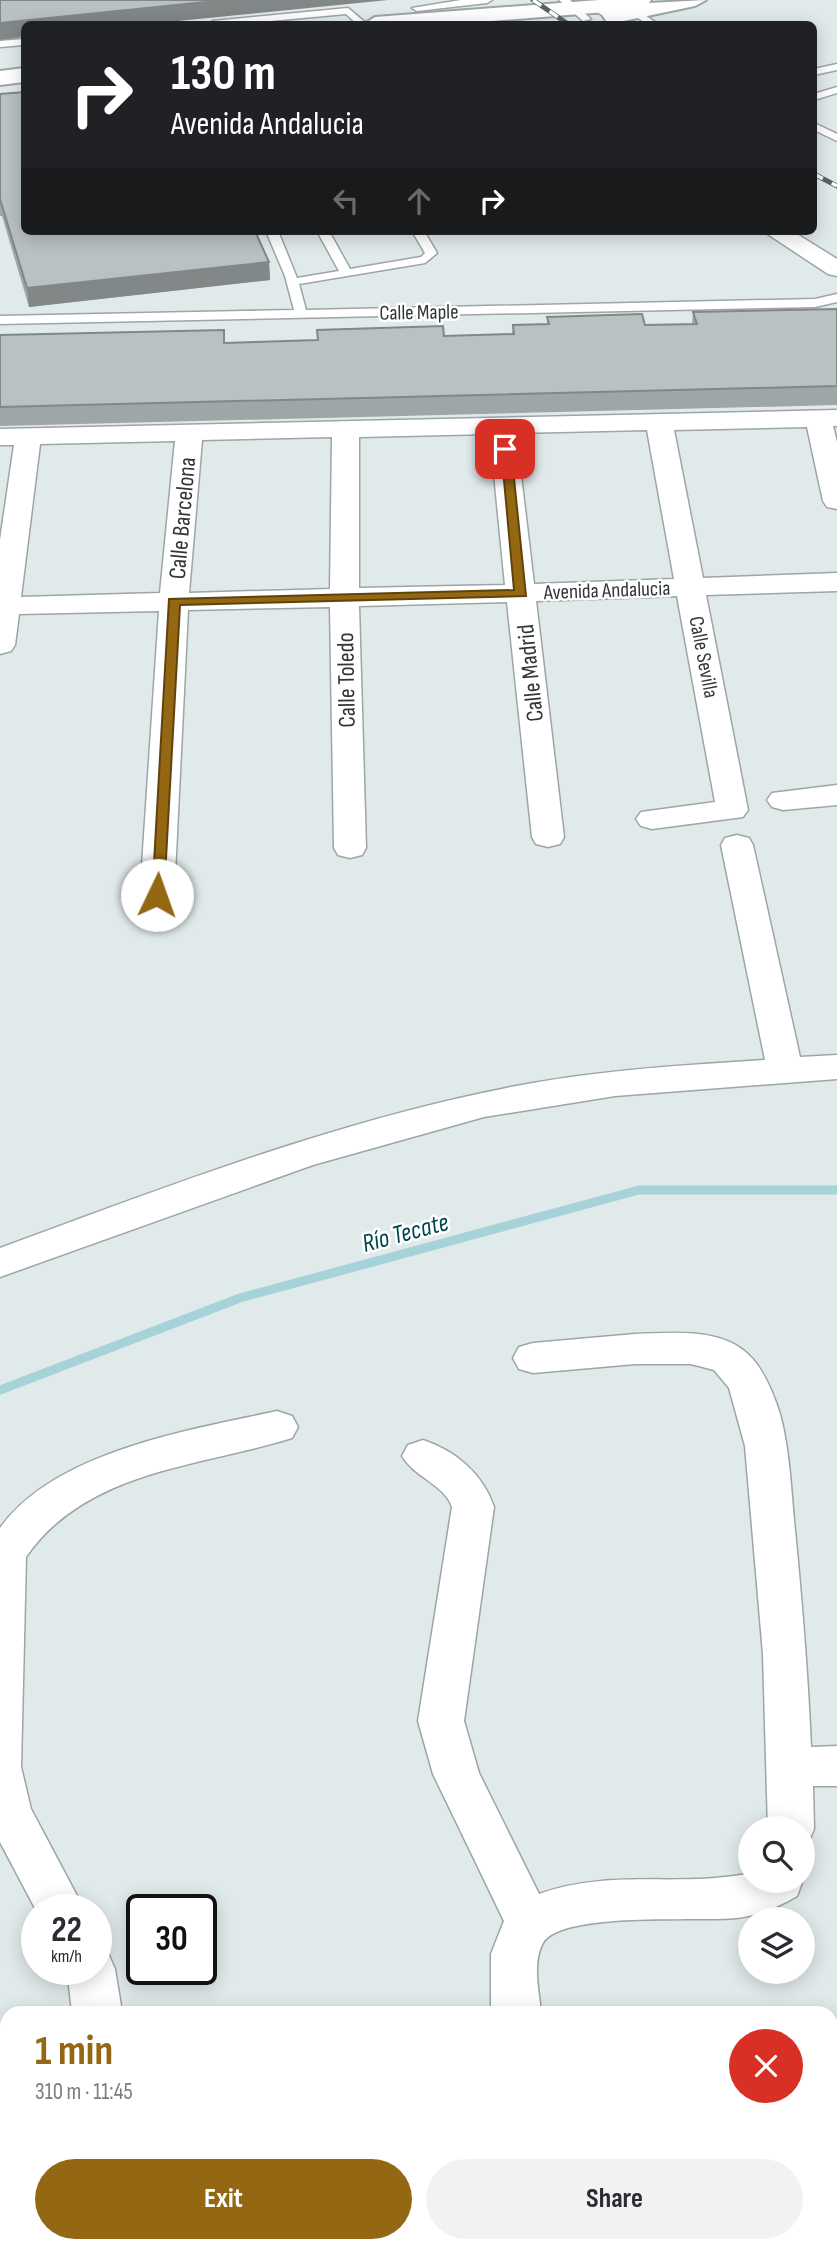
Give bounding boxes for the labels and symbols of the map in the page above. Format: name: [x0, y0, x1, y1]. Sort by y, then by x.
street label: Calle Maple: [379, 299, 459, 326]
pin: [475, 419, 535, 479]
street label: Calle Barcelona: [163, 456, 202, 580]
street label: Avenida Andalucia: [542, 576, 671, 605]
street label: Calle Sevilla: [683, 614, 724, 700]
street label: Calle Madrid: [511, 623, 550, 723]
street label: Calle Toledo: [331, 632, 362, 728]
position arrow: [120, 858, 194, 932]
water label: Río Tecate: [359, 1207, 452, 1260]
speed limit sign: 30: [126, 1894, 217, 1985]

